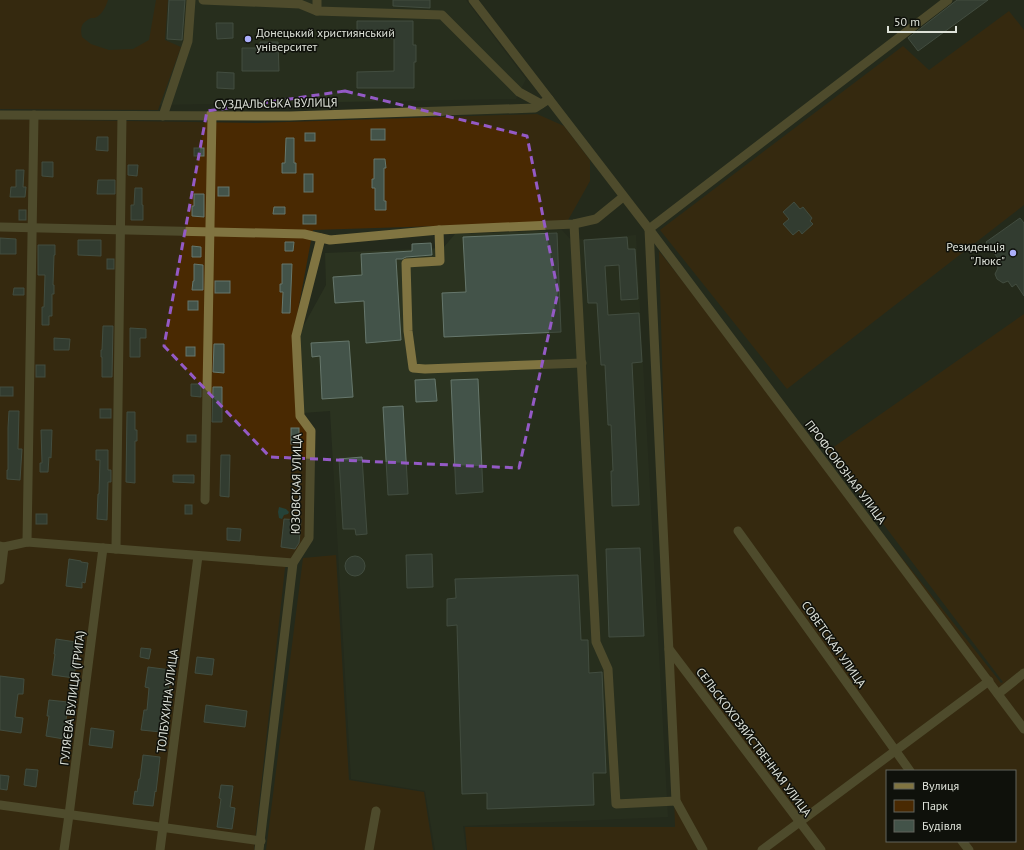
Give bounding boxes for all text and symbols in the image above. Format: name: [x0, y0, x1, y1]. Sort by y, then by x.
scale bar: [888, 8, 956, 34]
text: 50 m: [894, 14, 920, 29]
place label: Донецький християнський університет: [256, 25, 395, 54]
marker: Донецький християнський університет: [243, 34, 253, 44]
street label: СУЗДАЛЬСЬКА ВУЛИЦЯ: [214, 94, 338, 112]
place label: Резиденція "Люкс": [946, 239, 1005, 268]
marker: Резиденція "Люкс": [1008, 248, 1018, 258]
street label: ПРОФСОЮЗНАЯ УЛИЦА: [802, 417, 890, 527]
street label: ЮЗОВСКАЯ УЛИЦА: [288, 434, 304, 534]
street label: СОВЕТСКАЯ УЛИЦА: [799, 598, 869, 690]
street label: ГУЛЯЄВА ВУЛИЦЯ (ГРИГА): [56, 630, 88, 766]
street label: ТОЛБУХИНА УЛИЦА: [153, 648, 181, 754]
street label: СЕЛЬСКОХОЗЯЙСТВЕННАЯ УЛИЦА: [693, 665, 815, 819]
legend: [886, 770, 1016, 842]
text: Вулиця: [922, 778, 959, 793]
text: Парк: [922, 798, 948, 813]
text: Будівля: [922, 818, 961, 833]

